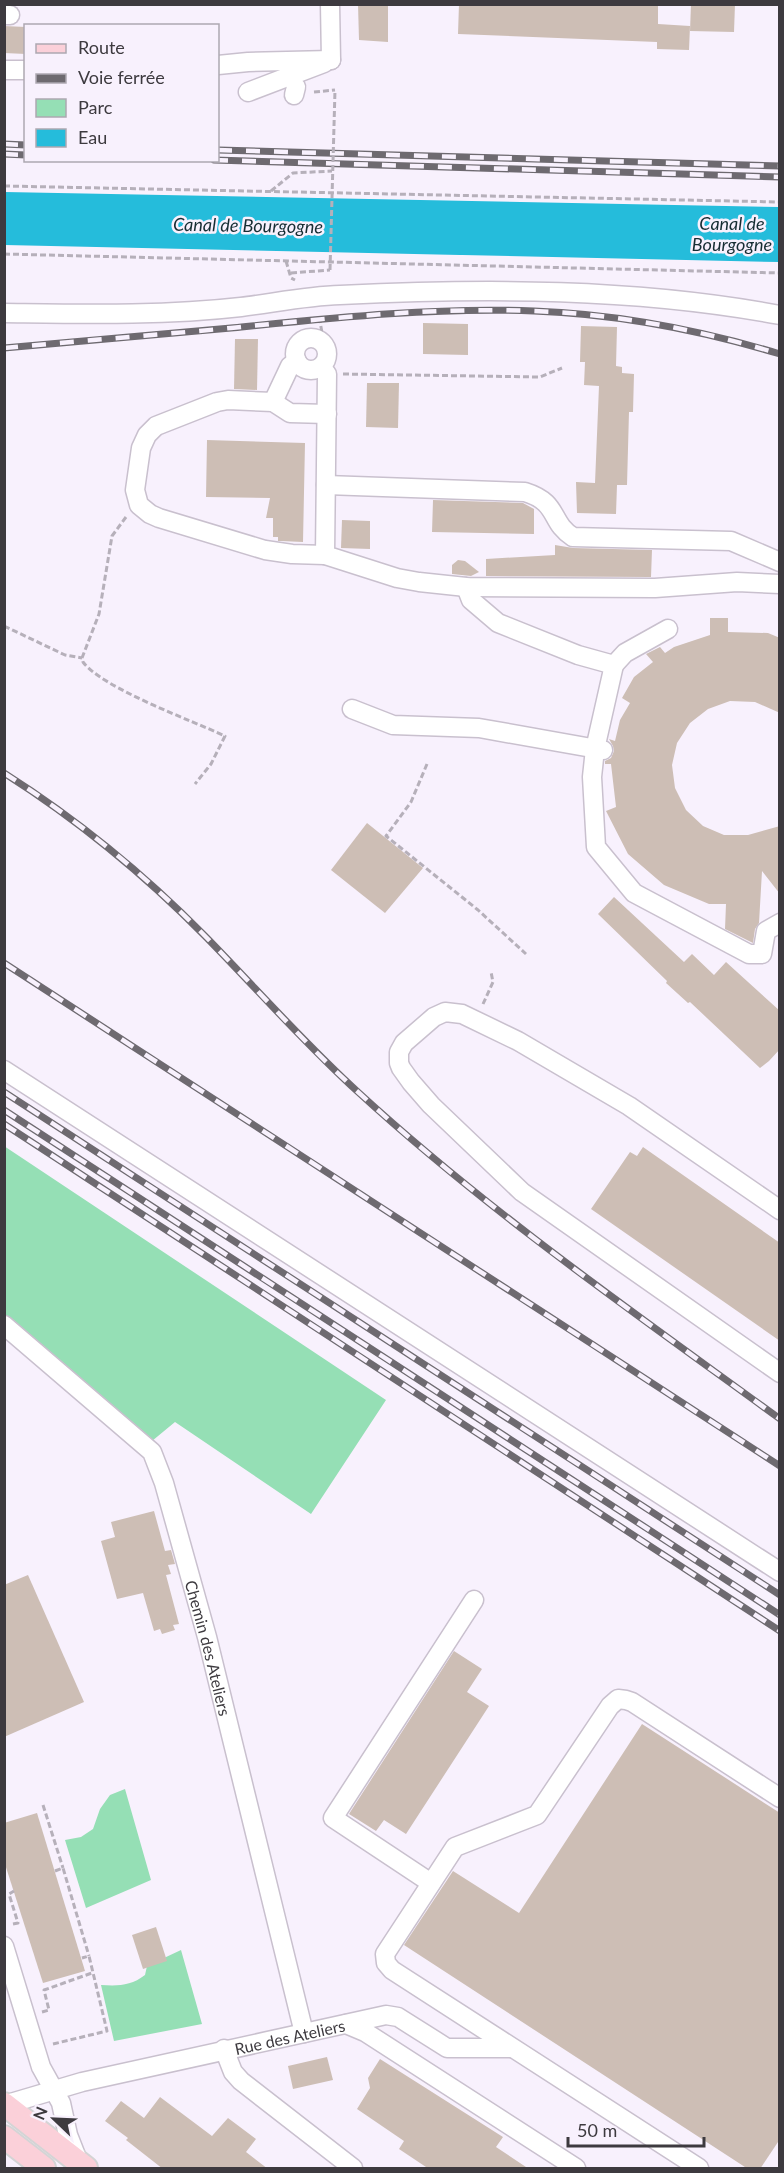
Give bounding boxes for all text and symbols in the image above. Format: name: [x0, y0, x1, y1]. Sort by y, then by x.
legend: [24, 24, 219, 162]
text: Route: [78, 36, 125, 58]
text: Voie ferrée: [78, 66, 165, 88]
text: Parc: [78, 96, 113, 118]
text: Eau: [78, 126, 107, 148]
water label: Canal de Bourgogne: [692, 212, 772, 255]
water label: Canal de Bourgogne: [173, 213, 323, 237]
street label: Chemin des Ateliers: [182, 1578, 235, 1718]
street label: Rue des Ateliers: [233, 2015, 347, 2058]
north arrow: [24, 2089, 84, 2149]
text: N: [29, 2104, 51, 2122]
scale bar: [568, 2110, 704, 2148]
text: 50 m: [577, 2119, 617, 2141]

